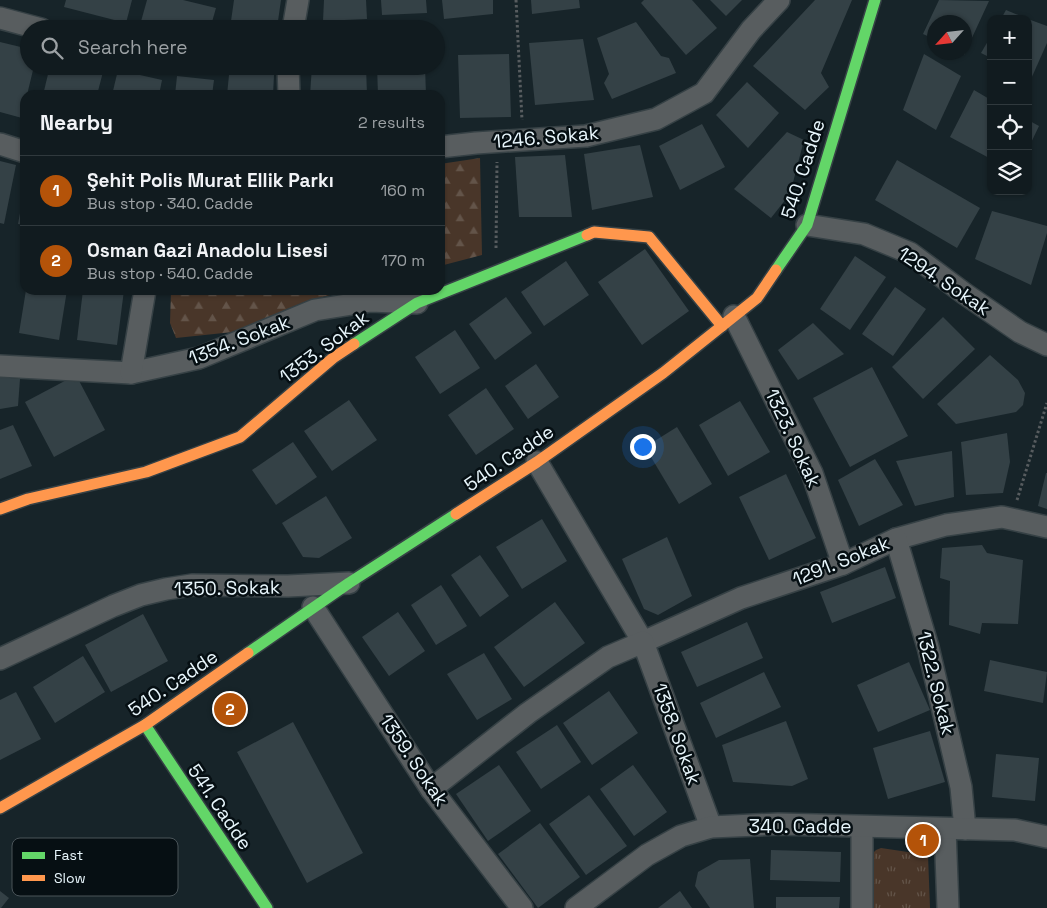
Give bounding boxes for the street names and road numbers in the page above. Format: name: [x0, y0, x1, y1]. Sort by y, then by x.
street label: 540. Cadde: [775, 116, 831, 222]
street label: 1246. Sokak: [492, 120, 600, 154]
street label: 1294. Sokak: [893, 241, 995, 321]
street label: 1353. Sokak: [274, 305, 374, 389]
street label: 1354. Sokak: [185, 309, 293, 371]
street label: 1323. Sokak: [759, 385, 827, 491]
street label: 540. Cadde: [459, 419, 559, 497]
street label: 1291. Sokak: [789, 530, 893, 592]
street label: 1350. Sokak: [174, 575, 280, 601]
street label: 1322. Sokak: [911, 629, 961, 737]
street label: 540. Cadde: [123, 644, 223, 722]
street label: 1358. Sokak: [647, 680, 707, 788]
street label: 1359. Sokak: [374, 709, 454, 811]
street label: 541. Cadde: [182, 759, 258, 855]
street label: 340. Cadde: [749, 814, 851, 839]

